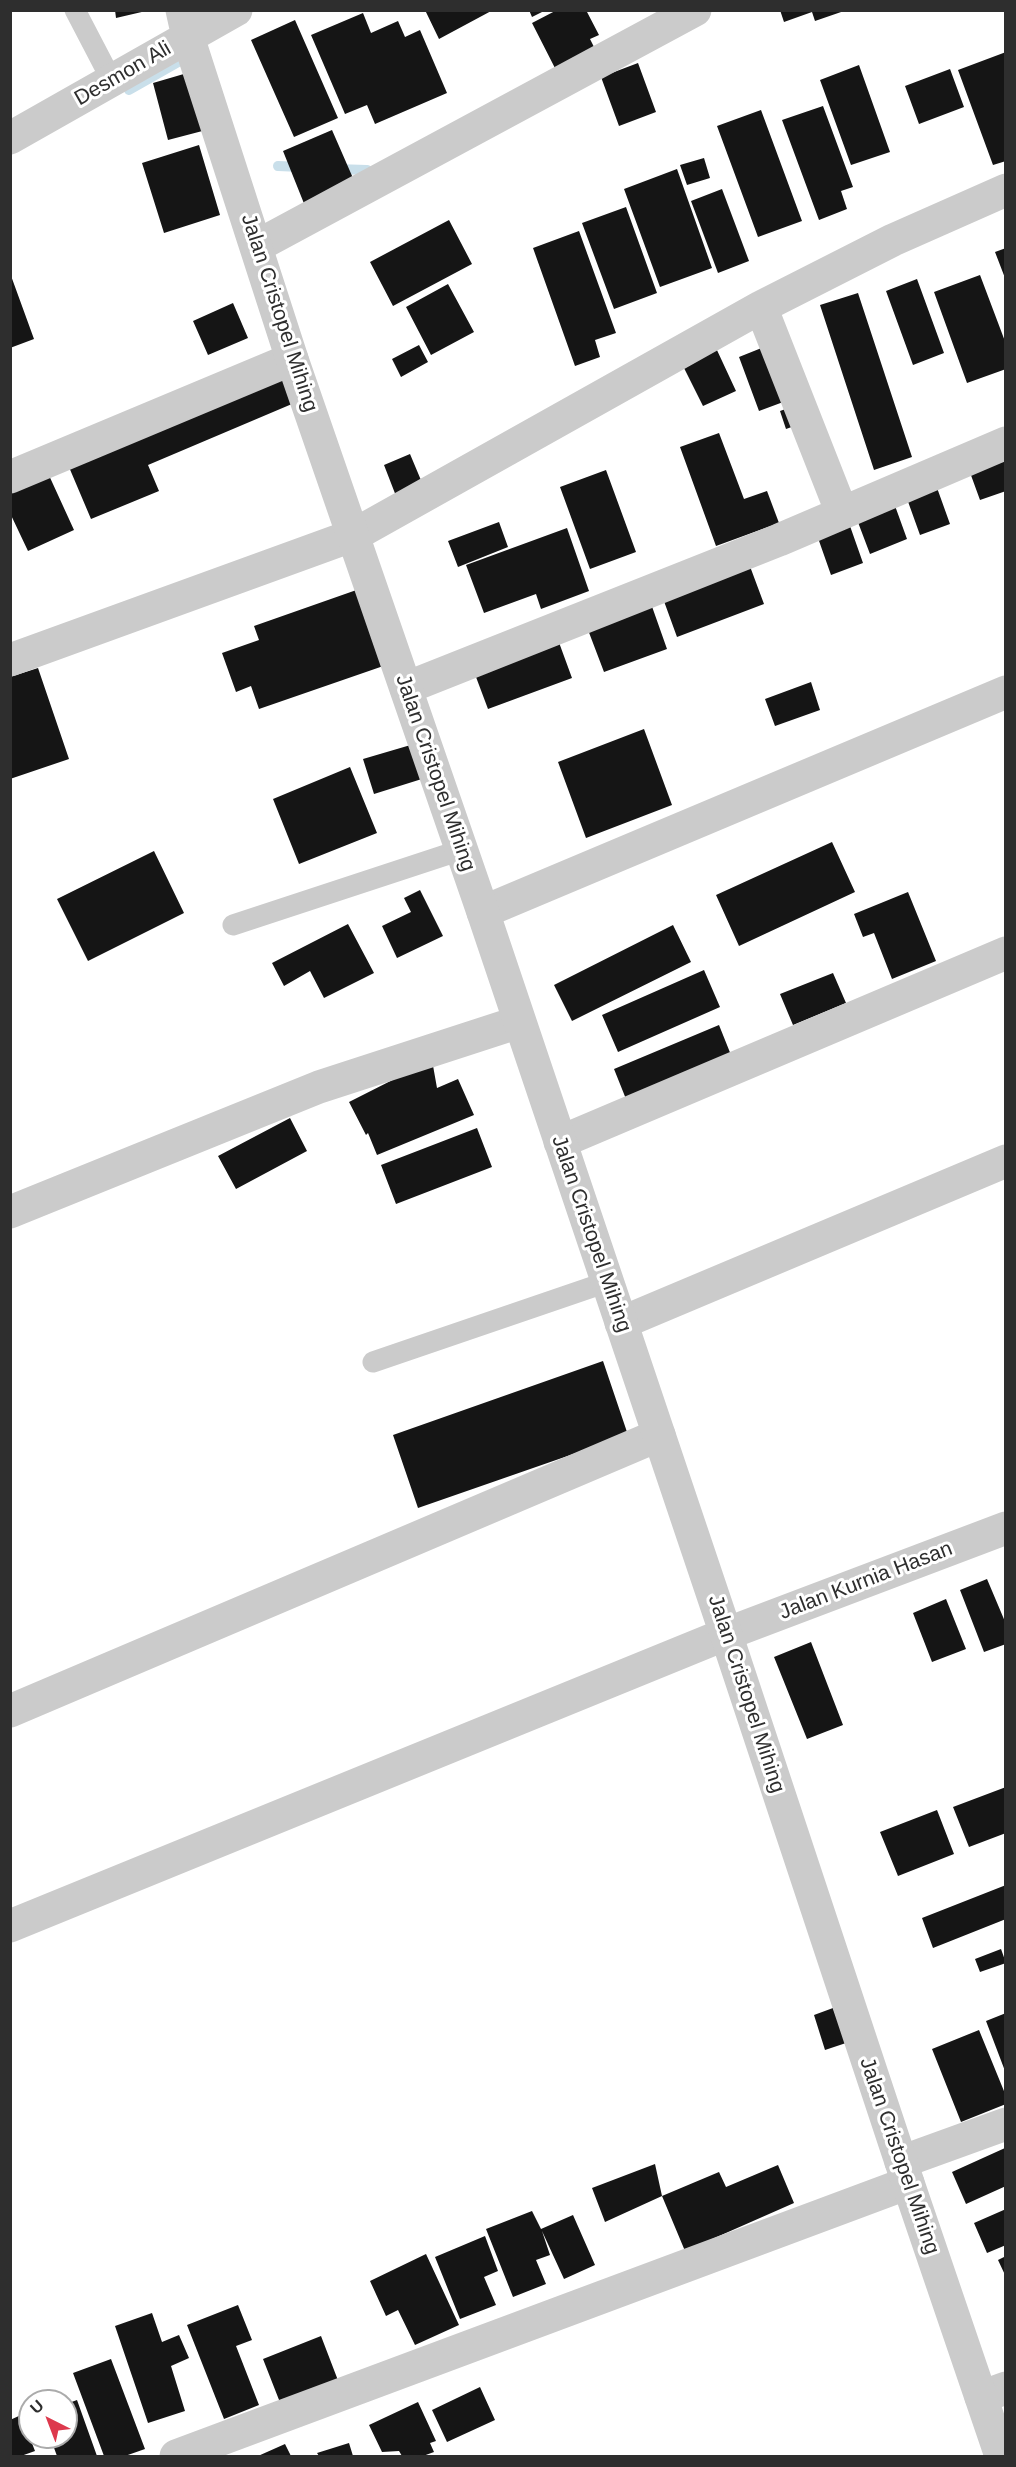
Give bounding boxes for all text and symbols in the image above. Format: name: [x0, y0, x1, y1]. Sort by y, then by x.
street label: Desmon Ali: [70, 36, 176, 112]
street label: Jalan Cristopel Mihing: [235, 211, 323, 415]
street label: Jalan Cristopel Mihing: [389, 671, 481, 875]
street label: Jalan Cristopel Mihing: [545, 1132, 637, 1336]
street label: Jalan Kurnia Hasan: [776, 1536, 956, 1626]
street label: Jalan Cristopel Mihing: [702, 1592, 790, 1796]
street label: Jalan Cristopel Mihing: [853, 2054, 945, 2258]
north arrow: [18, 2389, 78, 2449]
text: U: [27, 2397, 47, 2417]

